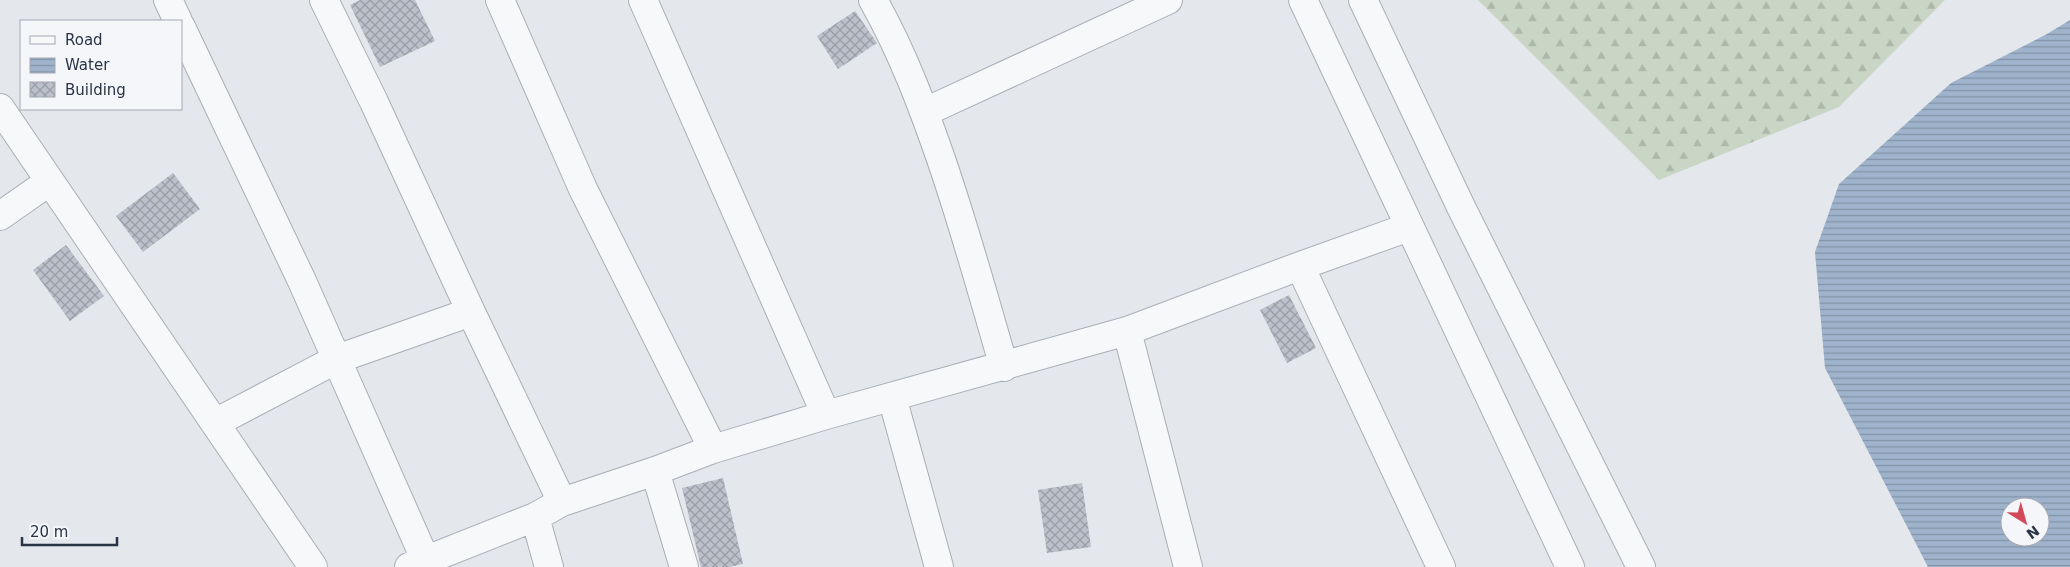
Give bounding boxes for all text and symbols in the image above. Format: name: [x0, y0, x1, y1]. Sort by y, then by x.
legend: [20, 20, 182, 110]
text: Road: [65, 31, 103, 49]
text: Water: [65, 56, 110, 74]
text: Building: [65, 81, 126, 99]
north arrow: [2000, 497, 2050, 547]
scale bar: [22, 514, 118, 546]
text: N: [2023, 522, 2042, 542]
text: 20 m: [30, 523, 68, 541]

